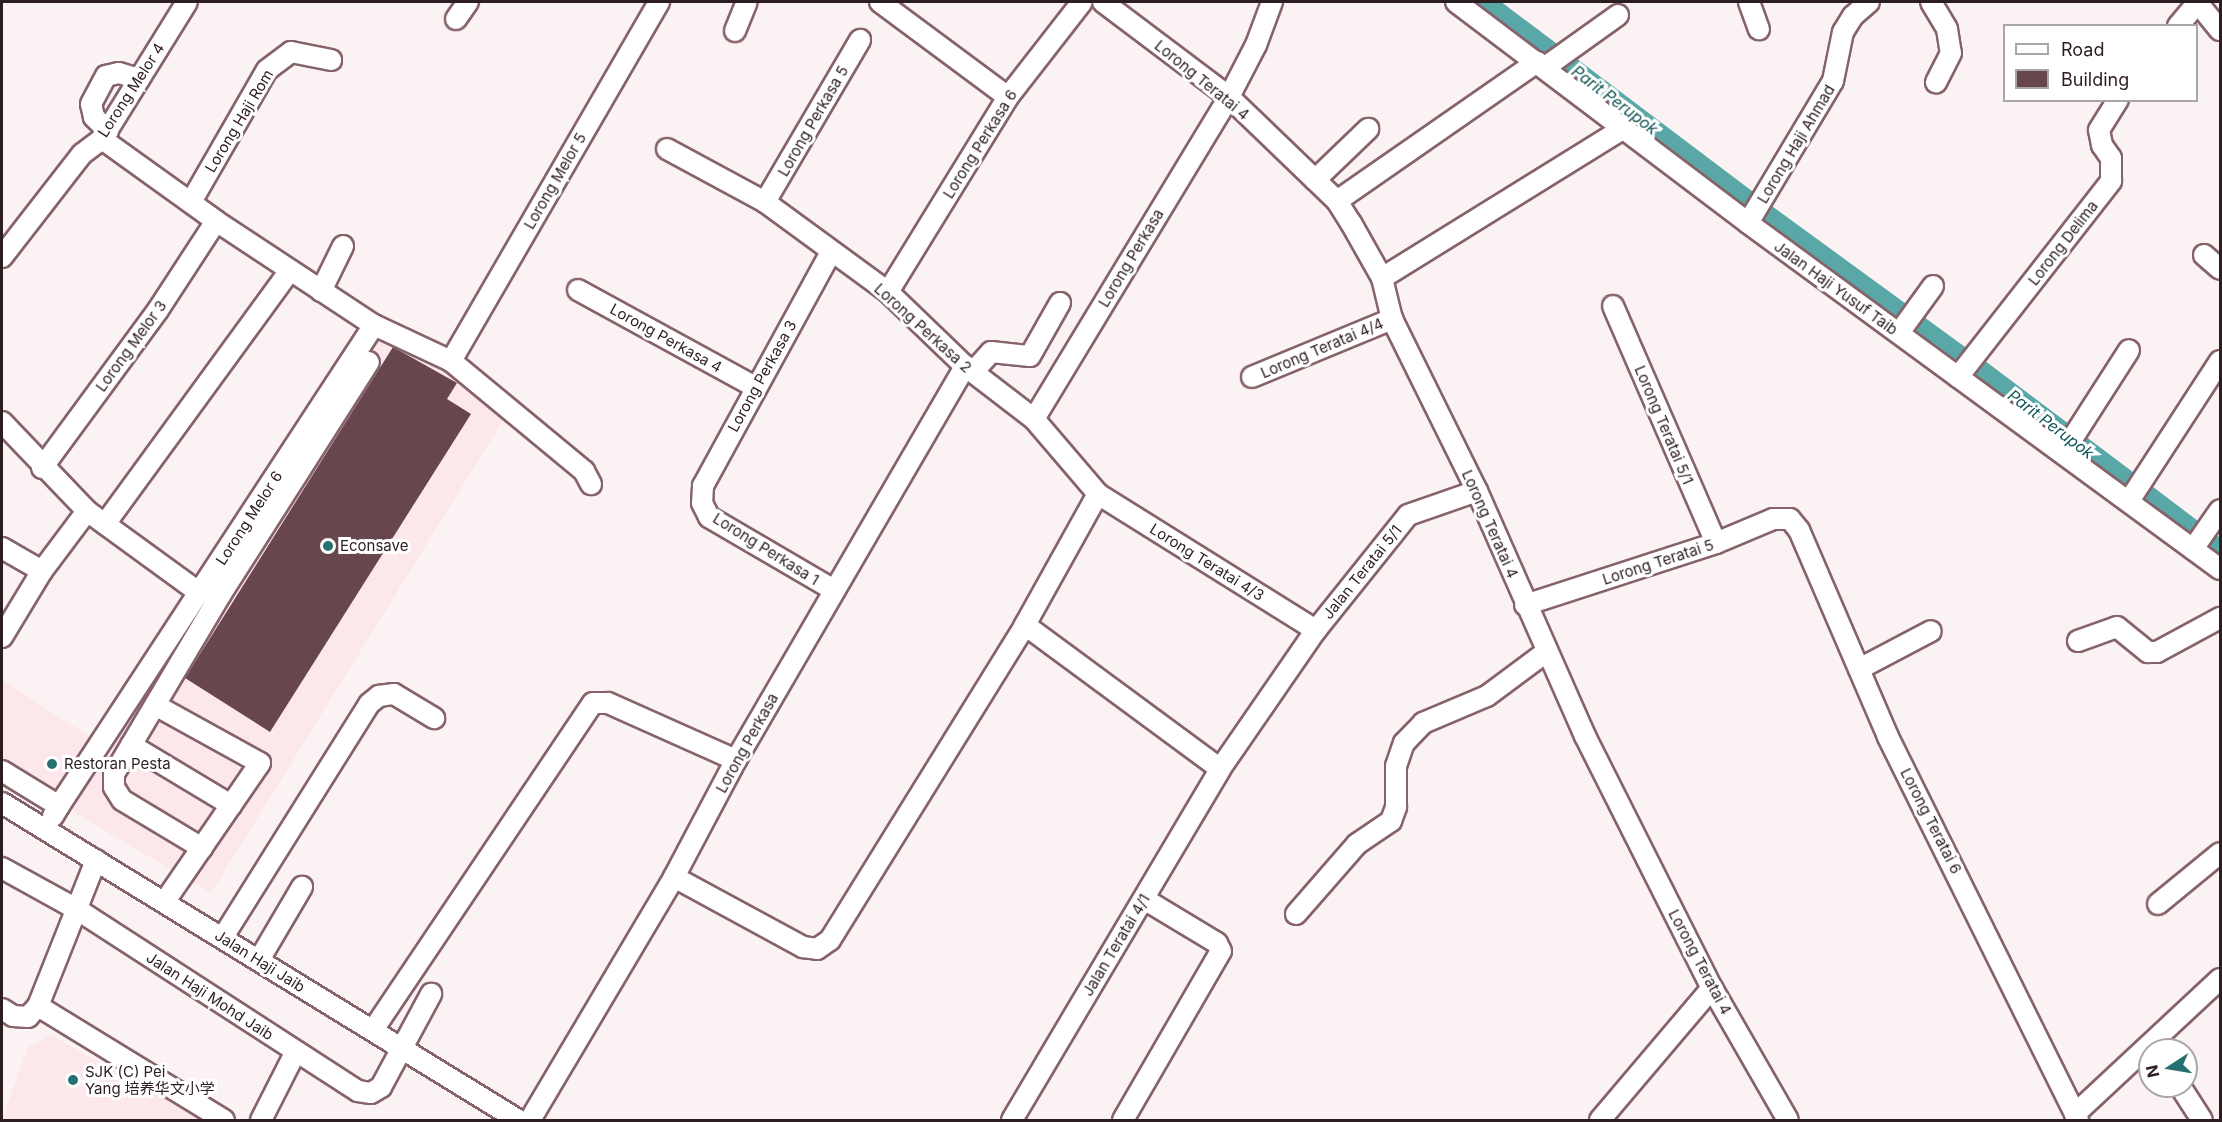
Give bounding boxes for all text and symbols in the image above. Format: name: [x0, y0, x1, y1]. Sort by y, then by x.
legend: [2003, 24, 2198, 102]
street label: Lorong Teratai 4: [1151, 36, 1253, 124]
text: Road: [2061, 39, 2104, 60]
street label: Lorong Melor 4: [94, 40, 168, 140]
water label: Parit Perupok: [1568, 61, 1662, 139]
street label: Lorong Perkasa 5: [774, 63, 852, 179]
street label: Lorong Haji Rom: [201, 66, 277, 176]
text: Building: [2061, 69, 2129, 90]
street label: Lorong Haji Ahmad: [1753, 81, 1839, 207]
street label: Lorong Perkasa 6: [939, 86, 1021, 202]
street label: Lorong Melor 5: [520, 130, 590, 232]
street label: Lorong Delima: [2024, 197, 2102, 289]
street label: Lorong Perkasa: [1095, 206, 1167, 310]
street label: Jalan Haji Yusuf Taib: [1771, 237, 1901, 339]
street label: Lorong Perkasa 2: [871, 280, 975, 376]
street label: Lorong Melor 3: [92, 297, 170, 395]
street label: Lorong Perkasa 4: [607, 300, 725, 376]
street label: Lorong Teratai 4/4: [1258, 314, 1386, 382]
street label: Lorong Perkasa 3: [724, 317, 800, 435]
street label: Lorong Teratai 5/1: [1631, 363, 1697, 487]
water label: Parit Perupok: [2004, 385, 2098, 463]
street label: Lorong Teratai 4: [1458, 467, 1522, 581]
street label: Lorong Melor 6: [212, 468, 286, 568]
street label: Lorong Perkasa 1: [710, 509, 822, 589]
street label: Lorong Teratai 4/3: [1147, 520, 1267, 604]
street label: Jalan Teratai 5/1: [1319, 522, 1405, 622]
street label: Lorong Teratai 5: [1600, 536, 1716, 588]
place label: Econsave: [340, 537, 408, 555]
marker: Econsave: [321, 539, 335, 553]
street label: Lorong Perkasa: [712, 690, 782, 796]
place label: Restoran Pesta: [64, 755, 171, 773]
marker: Restoran Pesta: [45, 757, 59, 771]
street label: Lorong Teratai 6: [1897, 765, 1965, 877]
street label: Jalan Teratai 4/1: [1078, 891, 1154, 999]
street label: Lorong Teratai 4: [1665, 906, 1735, 1018]
street label: Jalan Haji Jaib: [212, 926, 308, 996]
street label: Jalan Haji Mohd Jaib: [143, 948, 277, 1044]
north arrow: [2138, 1038, 2198, 1098]
place label: SJK (C) Pei Yang 培养华文小学: [85, 1062, 215, 1097]
text: N: [2141, 1063, 2163, 1079]
marker: SJK (C) Pei Yang 培养华文小学: [66, 1073, 80, 1087]

